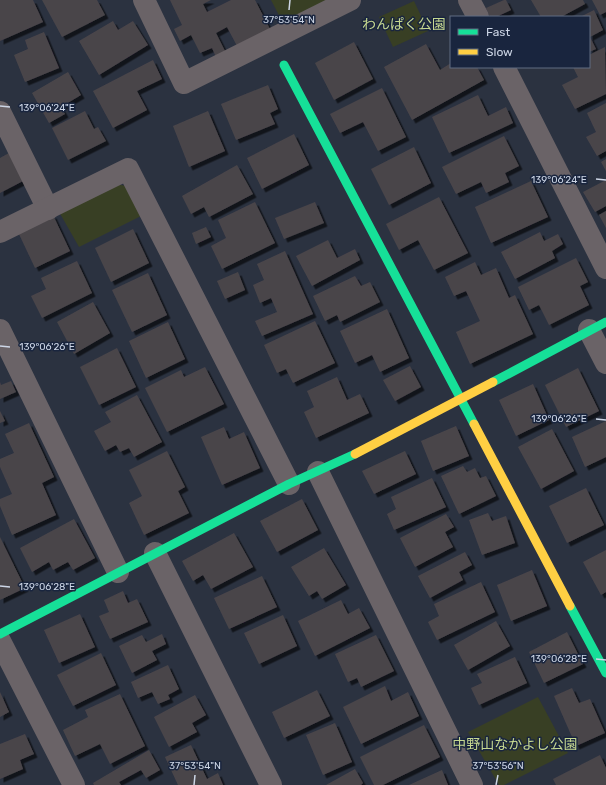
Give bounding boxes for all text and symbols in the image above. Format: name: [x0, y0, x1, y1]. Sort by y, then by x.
text: 37°53'54"N: [263, 14, 315, 26]
park label: わんぱく公園: [362, 16, 446, 33]
legend: [450, 16, 590, 68]
text: Fast: [486, 25, 510, 39]
text: Slow: [486, 45, 513, 59]
text: 139°06'24"E: [19, 102, 75, 114]
text: 139°06'24"E: [531, 174, 587, 186]
text: 139°06'26"E: [19, 341, 75, 353]
text: 139°06'26"E: [531, 413, 587, 425]
text: 139°06'28"E: [19, 581, 75, 593]
text: 139°06'28"E: [531, 653, 587, 665]
park label: 中野山なかよし公園: [452, 736, 578, 753]
text: 37°53'54"N: [169, 760, 221, 772]
text: 37°53'56"N: [472, 760, 524, 772]

